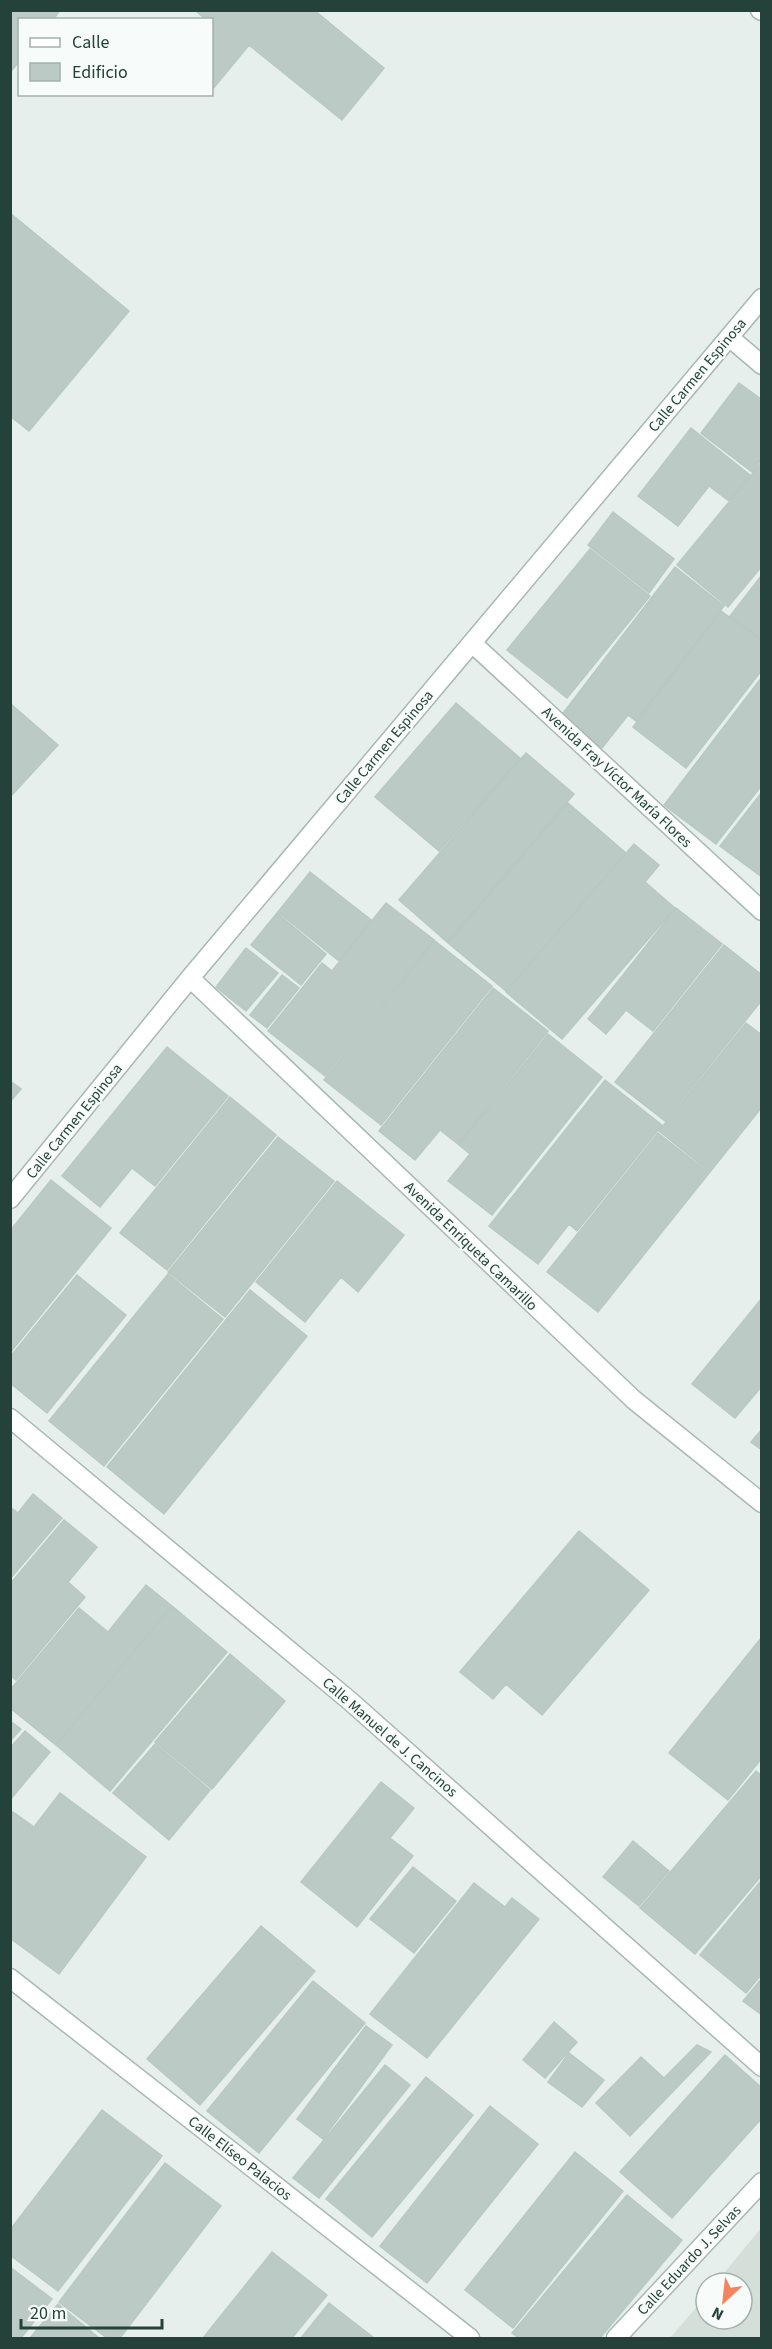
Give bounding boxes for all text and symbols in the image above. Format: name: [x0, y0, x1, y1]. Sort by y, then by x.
legend: [18, 18, 213, 96]
text: Calle: [72, 30, 110, 55]
text: Edificio: [72, 60, 128, 85]
street label: Calle Carmen Espinosa: [643, 314, 751, 437]
street label: Calle Carmen Espinosa: [330, 686, 438, 809]
street label: Avenida Fray Víctor María Flores: [537, 702, 696, 853]
street label: Calle Carmen Espinosa: [21, 1059, 128, 1183]
street label: Avenida Enriqueta Camarillo: [399, 1177, 542, 1316]
street label: Calle Manuel de J. Cancinos: [317, 1673, 462, 1802]
street label: Calle Elíseo Palacios: [184, 2111, 296, 2206]
street label: Calle Eduardo J. Selvas: [633, 2201, 746, 2320]
north arrow: [694, 2271, 754, 2331]
scale bar: [21, 2292, 162, 2330]
text: 20 m: [30, 2301, 66, 2326]
text: N: [708, 2301, 727, 2326]

